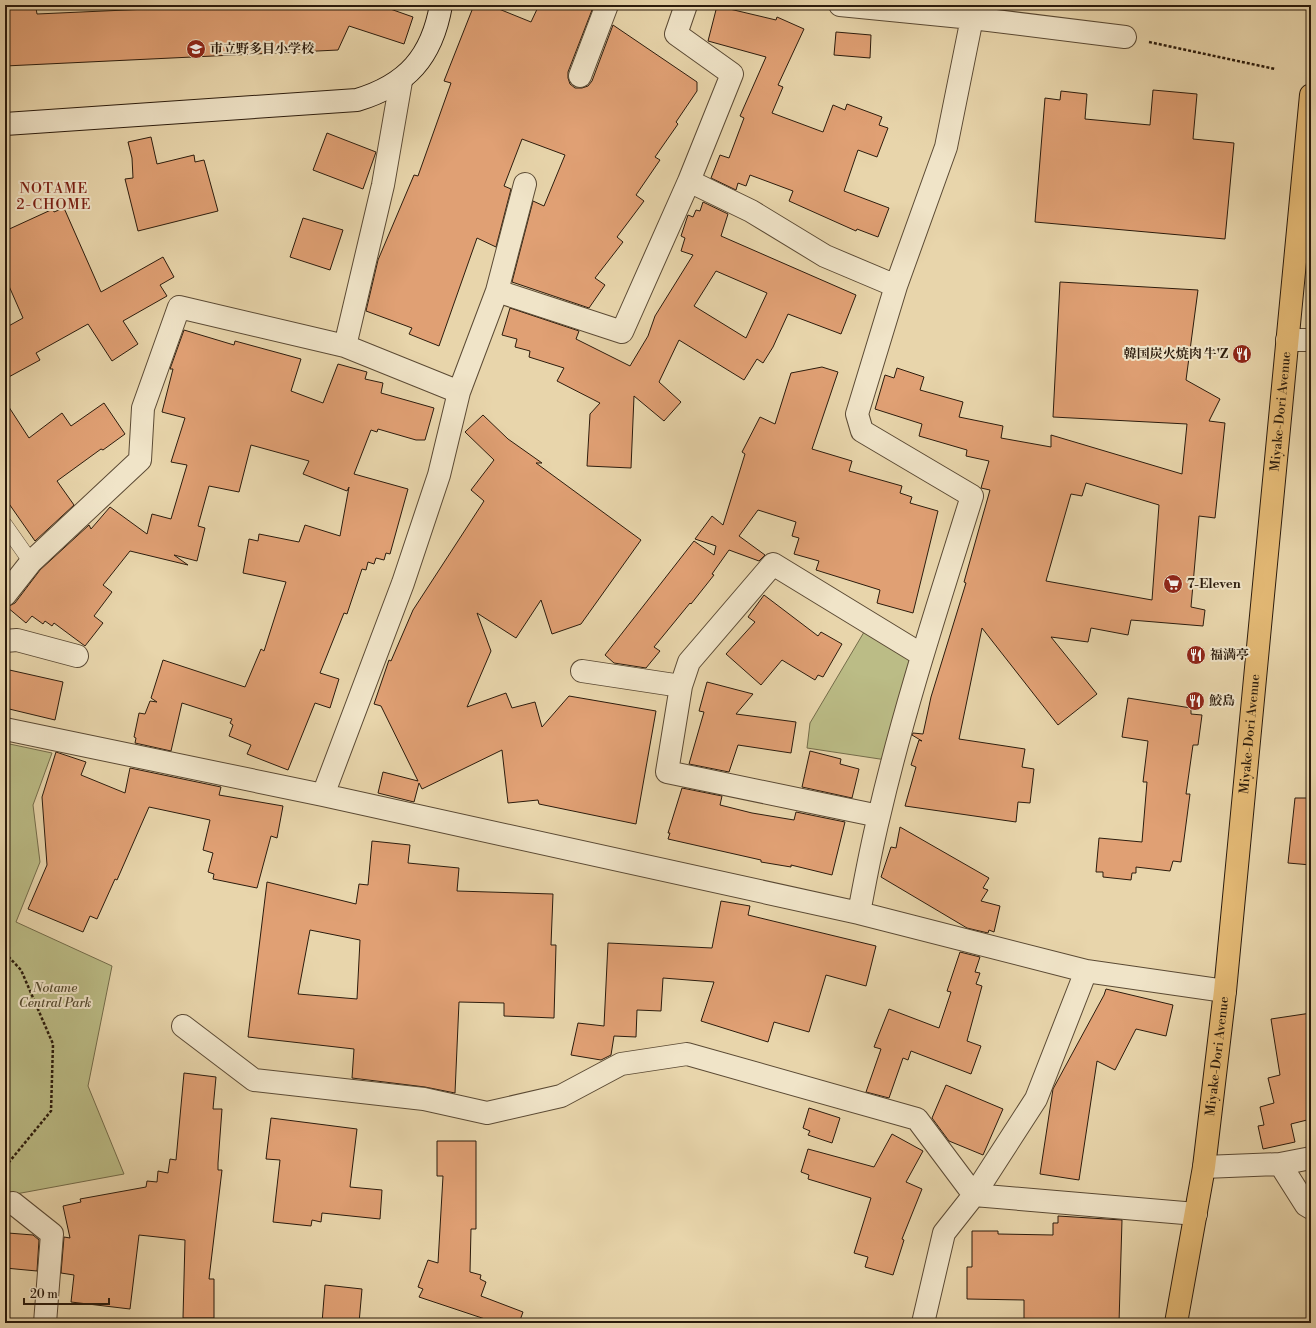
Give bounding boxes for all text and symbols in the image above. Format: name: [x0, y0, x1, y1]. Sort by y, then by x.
school or university icon: 市立野多目小学校: [185, 38, 207, 60]
place label: 市立野多目小学校: [210, 41, 315, 57]
district label: NOTAME 2-CHOME: [17, 180, 91, 214]
restaurant icon: 韓国炭火焼肉 牛'Z: [1231, 343, 1253, 365]
place label: 韓国炭火焼肉 牛'Z: [1124, 346, 1229, 362]
street label: Miyake-Dori Avenue: [1267, 350, 1294, 472]
supermarket icon: 7-Eleven: [1162, 573, 1184, 595]
place label: 7-Eleven: [1187, 576, 1241, 592]
restaurant icon: 福満亭: [1185, 644, 1207, 666]
place label: 福満亭: [1210, 647, 1249, 663]
street label: Miyake-Dori Avenue: [1236, 673, 1263, 795]
restaurant icon: 鮫島: [1184, 690, 1206, 712]
place label: 鮫島: [1209, 693, 1235, 709]
park label: Notame Central Park: [19, 980, 91, 1011]
street label: Miyake-Dori Avenue: [1202, 995, 1232, 1117]
scale bar: [24, 1280, 109, 1306]
text: 20 m: [30, 1287, 58, 1302]

